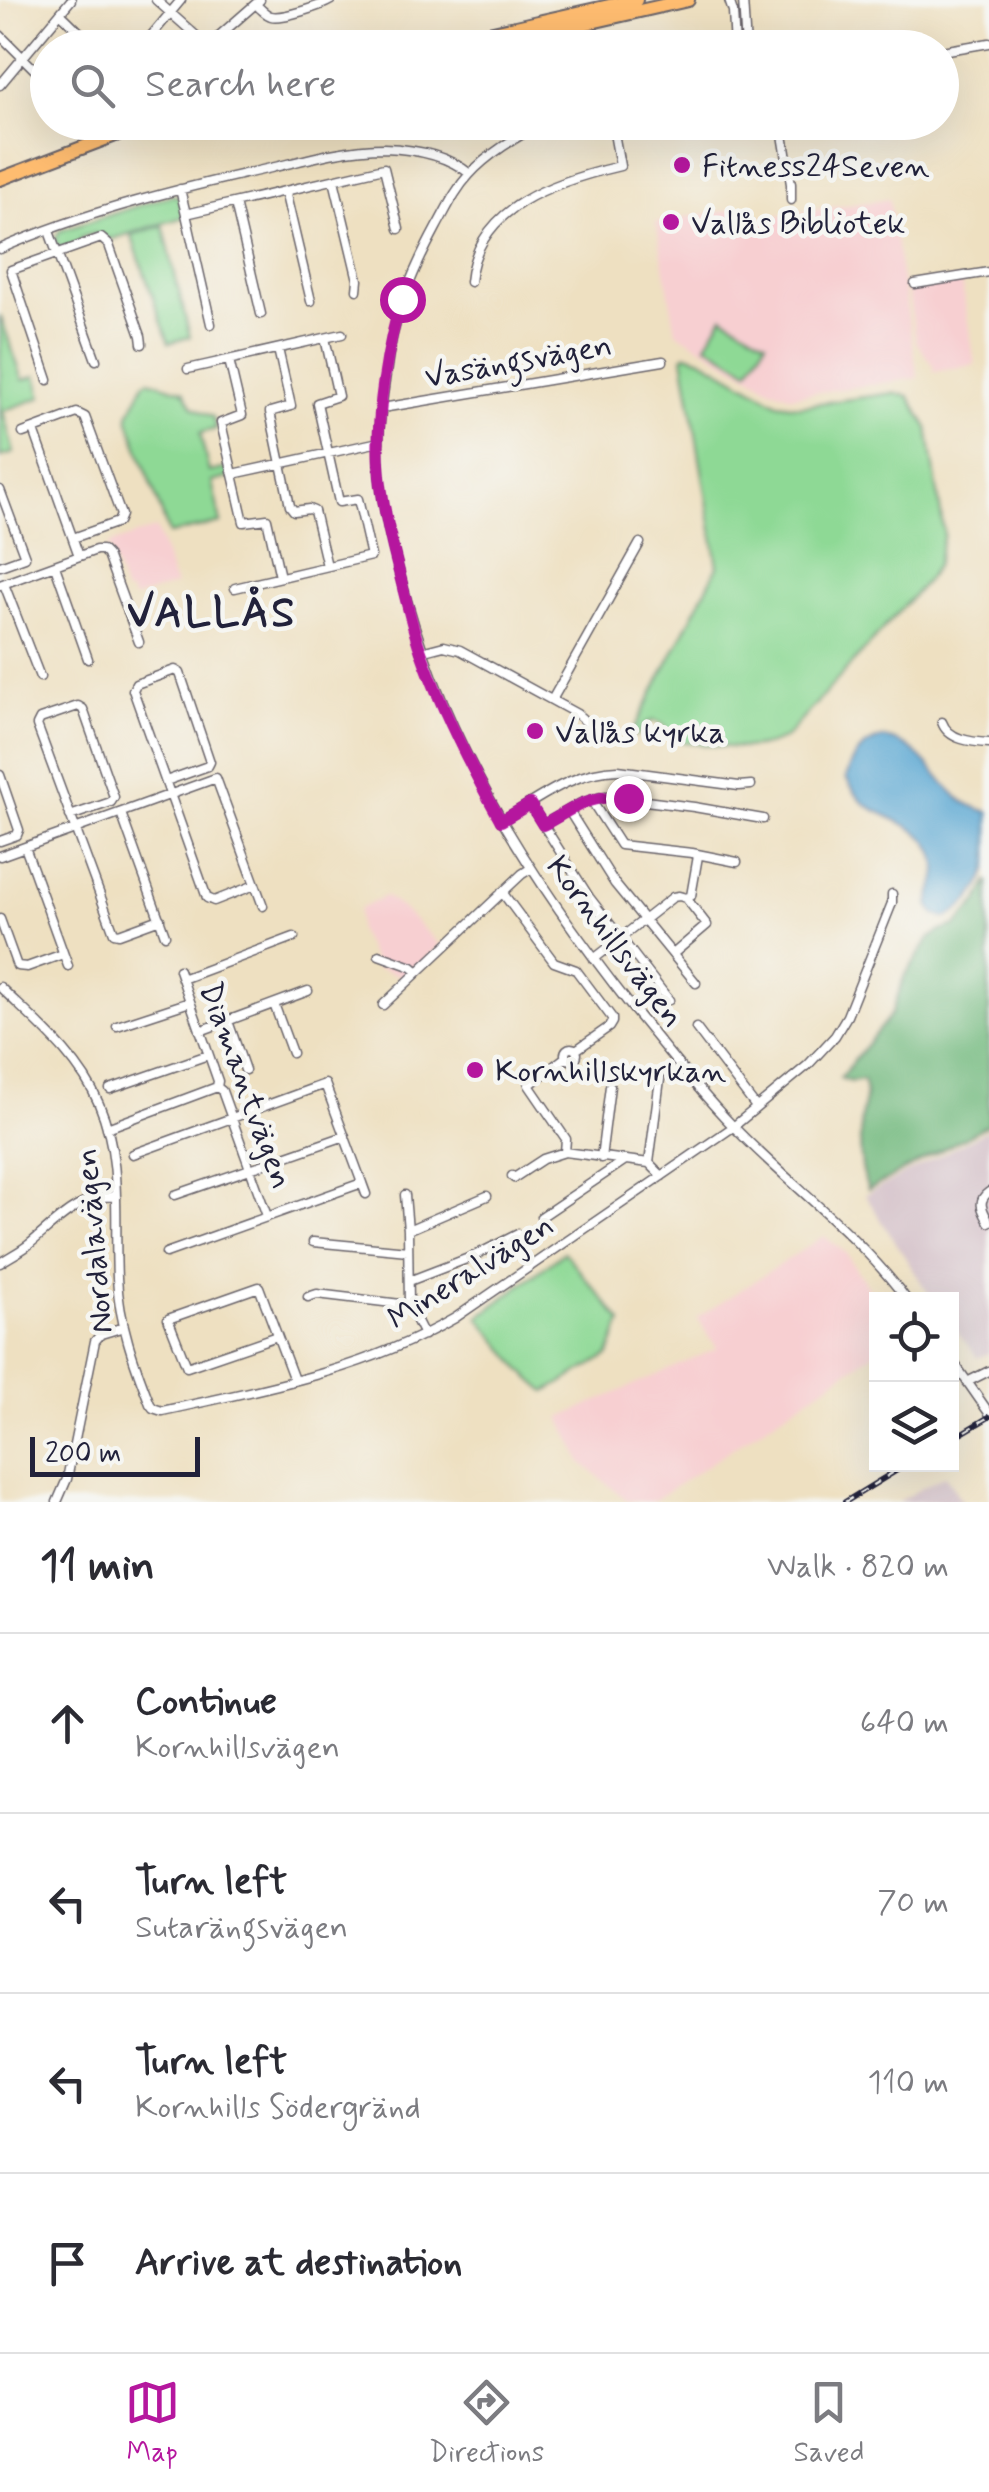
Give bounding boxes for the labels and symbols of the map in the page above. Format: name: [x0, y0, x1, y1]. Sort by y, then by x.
place label: Fitness24Seven: [702, 146, 930, 188]
marker: Fitness24Seven: [671, 154, 693, 176]
place label: Vallås Bibliotek: [691, 203, 905, 245]
marker: Vallås Bibliotek: [660, 211, 682, 233]
route start: [380, 277, 426, 323]
street label: Vasängsvägen: [422, 325, 616, 402]
district label: VALLÅS: [127, 586, 297, 642]
place label: Vallås kyrka: [555, 712, 725, 754]
marker: Vallås kyrka: [524, 720, 546, 742]
route end: [606, 776, 652, 822]
street label: Kornhillsvägen: [536, 848, 693, 1037]
street label: Diamantvägen: [188, 977, 302, 1195]
place label: Kornhillskyrkan: [495, 1051, 726, 1093]
marker: Kornhillskyrkan: [464, 1059, 486, 1081]
street label: Nordalavägen: [66, 1146, 124, 1335]
street label: Mineralvägen: [380, 1205, 562, 1340]
scale bar: [30, 1432, 200, 1476]

